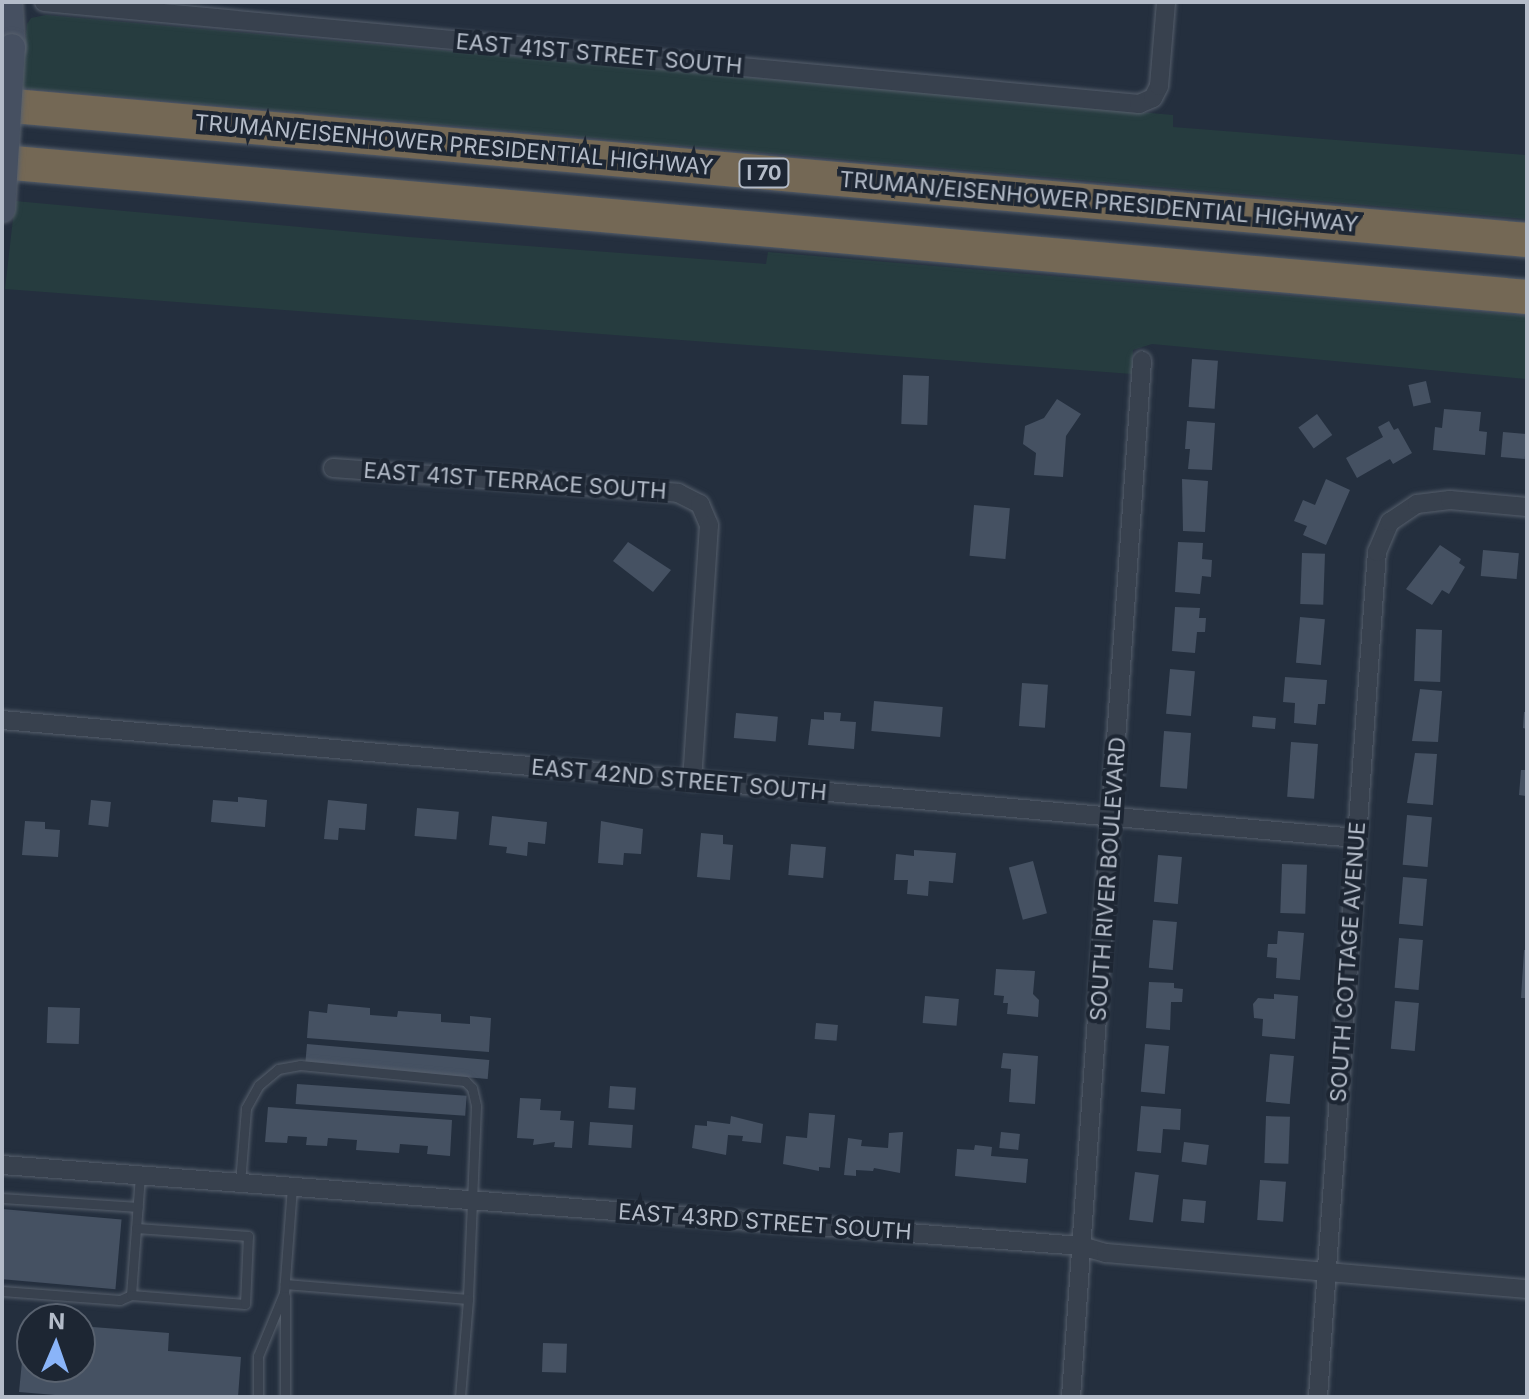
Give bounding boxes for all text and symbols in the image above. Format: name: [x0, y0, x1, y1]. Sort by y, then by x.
street label: EAST 41ST STREET SOUTH: [455, 28, 743, 80]
street label: TRUMAN/EISENHOWER PRESIDENTIAL HIGHWAY: [193, 109, 715, 181]
road number: I 70: [738, 157, 790, 189]
street label: TRUMAN/EISENHOWER PRESIDENTIAL HIGHWAY: [838, 166, 1360, 238]
street label: EAST 41ST TERRACE SOUTH: [363, 457, 667, 505]
street label: SOUTH RIVER BOULEVARD: [1085, 736, 1131, 1022]
street label: EAST 42ND STREET SOUTH: [530, 754, 828, 806]
street label: SOUTH COTTAGE AVENUE: [1325, 821, 1371, 1103]
street label: EAST 43RD STREET SOUTH: [617, 1199, 913, 1245]
north arrow: [16, 1303, 96, 1383]
text: N: [48, 1308, 66, 1334]

